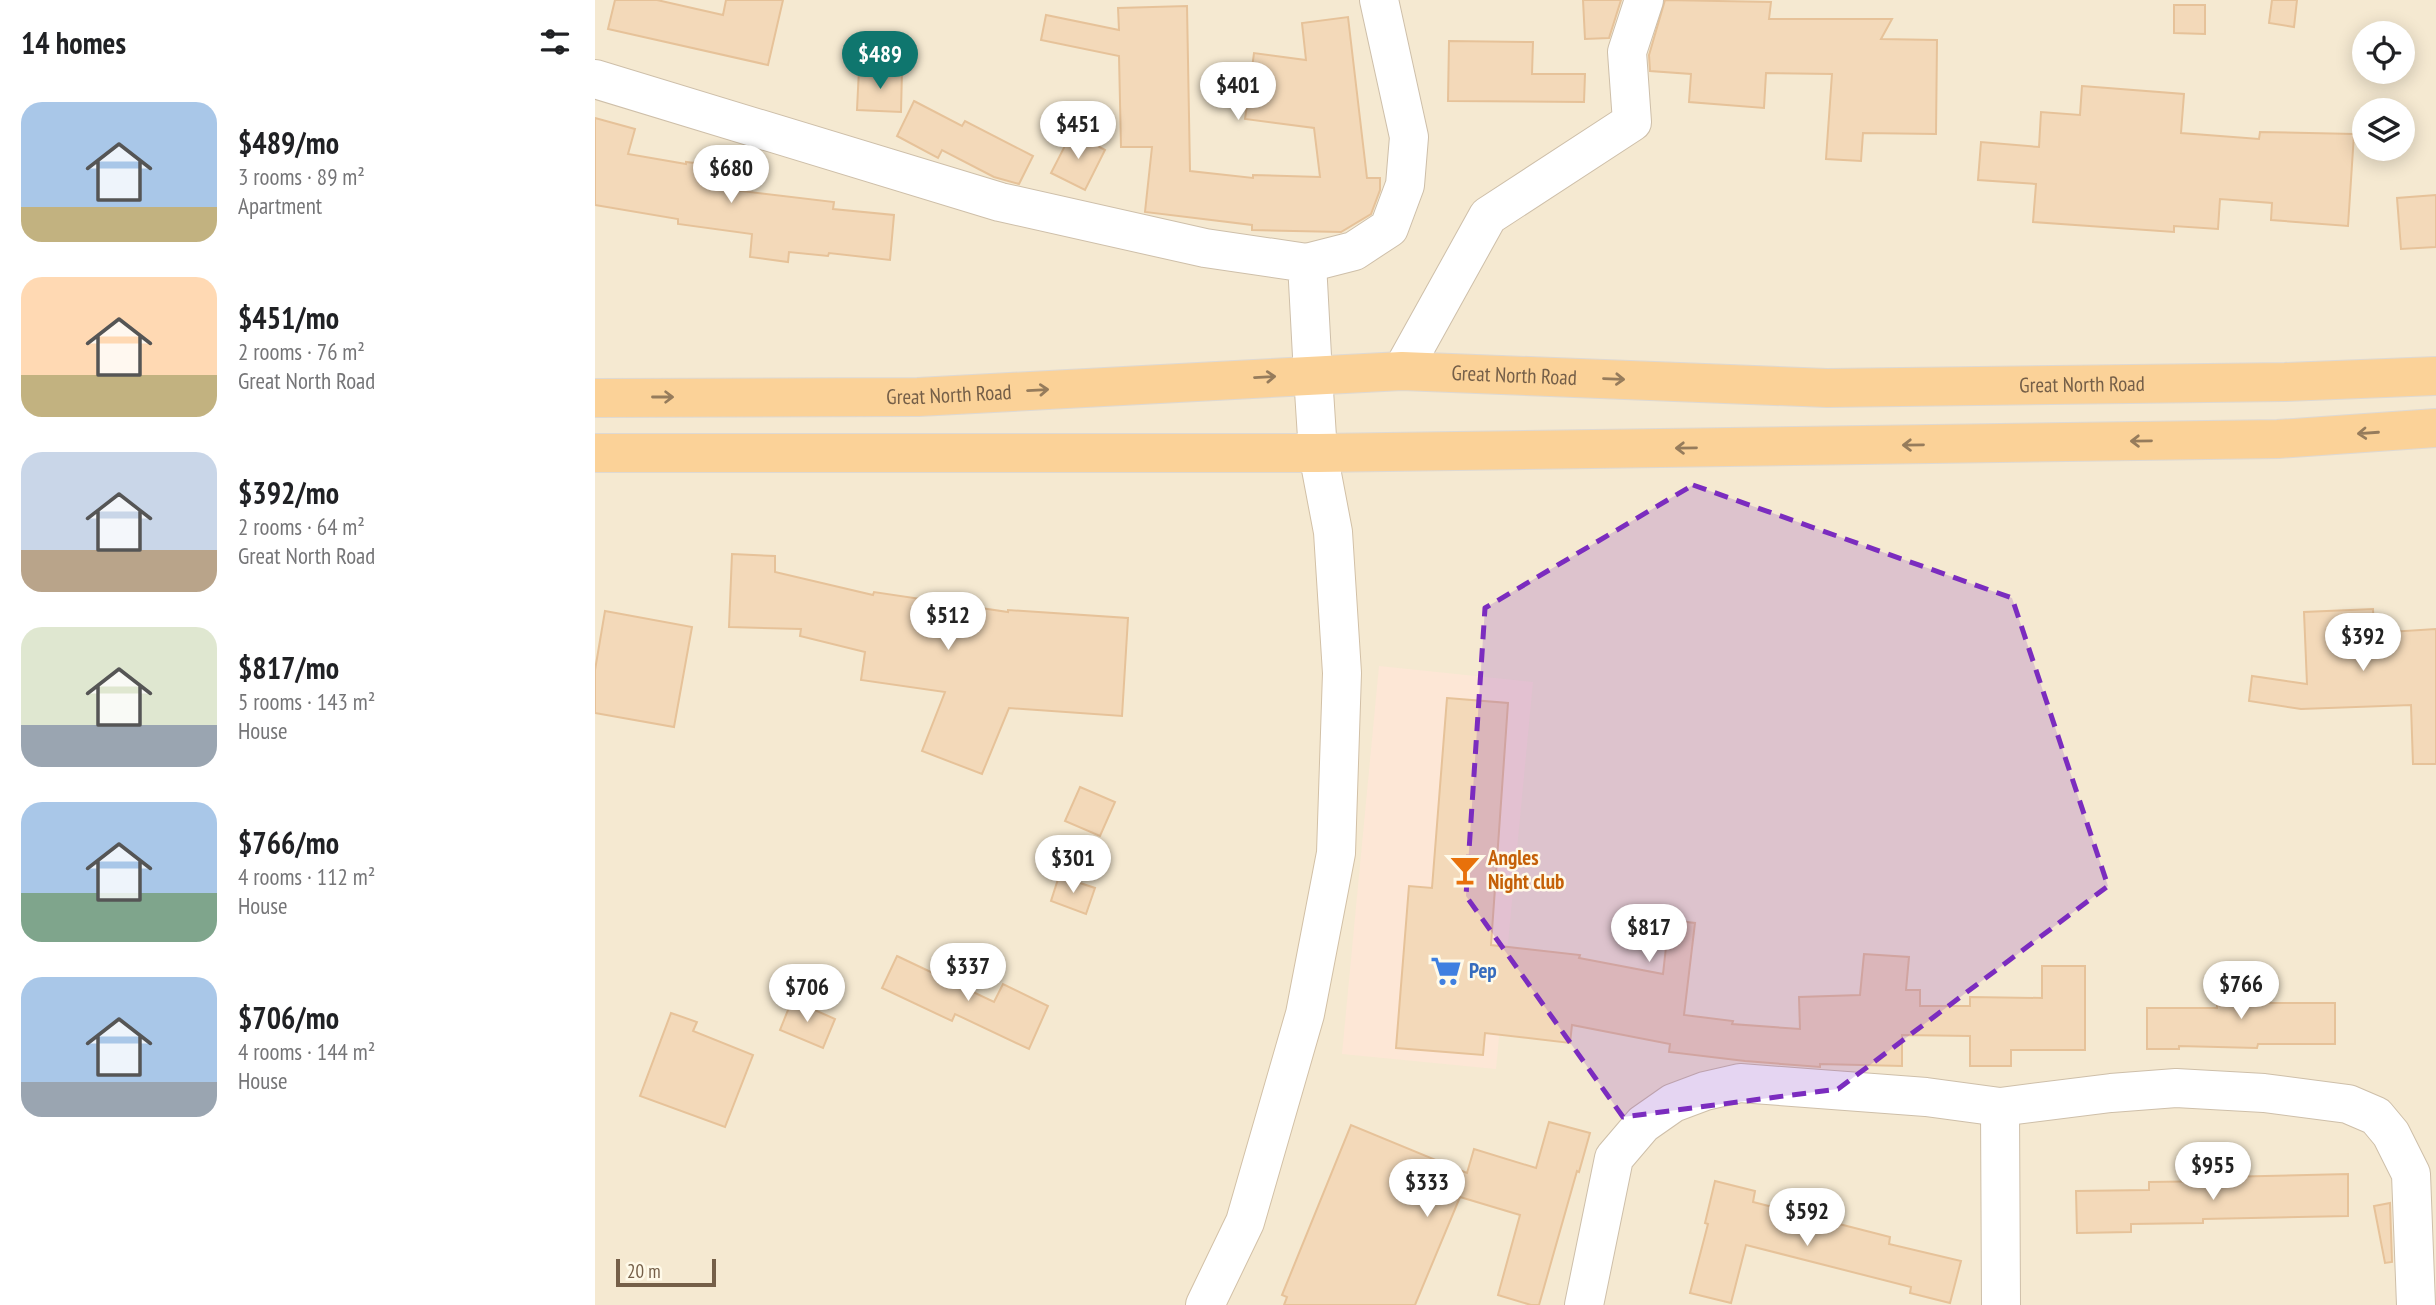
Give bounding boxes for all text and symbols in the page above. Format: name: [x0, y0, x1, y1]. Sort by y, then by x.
map controls: [2352, 21, 2415, 161]
button: locate: [2352, 21, 2415, 84]
text: 14 homes: [21, 23, 126, 62]
icon: filters: [536, 23, 574, 61]
pin: $489: [839, 32, 921, 91]
text: $489: [858, 39, 902, 68]
pin: $401: [1197, 62, 1279, 122]
text: $401: [1216, 70, 1260, 99]
button: layers: [2352, 98, 2415, 161]
pin: $451: [1037, 102, 1119, 161]
text: $451: [1056, 109, 1100, 138]
text: $489/mo: [238, 123, 339, 162]
icon: home: [77, 130, 161, 214]
pin: $680: [690, 146, 772, 205]
text: $680: [709, 153, 753, 182]
text: 3 rooms · 89 m²: [238, 162, 365, 191]
text: Apartment: [238, 191, 322, 220]
text: $451/mo: [238, 298, 339, 337]
icon: home: [77, 305, 161, 389]
text: 2 rooms · 76 m²: [238, 337, 365, 366]
street label: Great North Road: [1451, 359, 1577, 391]
text: Great North Road: [238, 366, 375, 395]
street label: Great North Road: [2019, 370, 2145, 398]
one-way arrow: [1253, 371, 1276, 384]
one-way arrow: [1603, 373, 1626, 386]
street label: Great North Road: [886, 378, 1012, 410]
one-way arrow: [1026, 383, 1048, 396]
one-way arrow: [651, 390, 674, 404]
one-way arrow: [2357, 427, 2380, 440]
one-way arrow: [2129, 434, 2152, 448]
one-way arrow: [1902, 438, 1925, 452]
one-way arrow: [1674, 441, 1697, 455]
text: $392/mo: [238, 473, 339, 512]
icon: home: [77, 480, 161, 564]
text: 2 rooms · 64 m²: [238, 512, 365, 541]
text: Great North Road: [238, 541, 375, 570]
pin: $512: [907, 592, 989, 652]
text: $512: [926, 600, 970, 629]
pin: $392: [2322, 614, 2404, 673]
text: $392: [2341, 621, 2385, 650]
text: $817/mo: [238, 648, 339, 687]
icon: home: [77, 655, 161, 739]
text: 5 rooms · 143 m²: [238, 687, 375, 716]
text: House: [238, 716, 288, 745]
text: $766/mo: [238, 823, 339, 862]
icon: home: [77, 830, 161, 914]
pin: $301: [1032, 836, 1114, 895]
text: $301: [1051, 843, 1095, 872]
place label: Angles Night club: [1487, 844, 1564, 895]
bar icon: Angles Night club: [1448, 853, 1482, 887]
text: 4 rooms · 112 m²: [238, 862, 375, 891]
text: House: [238, 891, 288, 920]
pin: $817: [1608, 904, 1690, 964]
text: $817: [1627, 912, 1671, 941]
pin: $337: [927, 944, 1009, 1003]
text: $337: [946, 951, 990, 980]
supermarket icon: Pep: [1429, 954, 1463, 988]
place label: Pep: [1469, 957, 1497, 984]
pin: $766: [2200, 962, 2282, 1021]
pin: $706: [766, 964, 848, 1024]
text: $766: [2219, 969, 2263, 998]
text: $706: [785, 972, 829, 1001]
text: $706/mo: [238, 998, 339, 1037]
icon: home: [77, 1005, 161, 1089]
text: 4 rooms · 144 m²: [238, 1037, 375, 1066]
text: House: [238, 1066, 288, 1095]
pin: $955: [2172, 1142, 2254, 1202]
text: $955: [2191, 1150, 2235, 1179]
pin: $333: [1386, 1160, 1468, 1219]
text: $333: [1405, 1167, 1449, 1196]
pin: $592: [1766, 1188, 1848, 1248]
text: $592: [1785, 1196, 1829, 1225]
scale bar: [616, 1256, 716, 1288]
text: 20 m: [627, 1259, 661, 1283]

